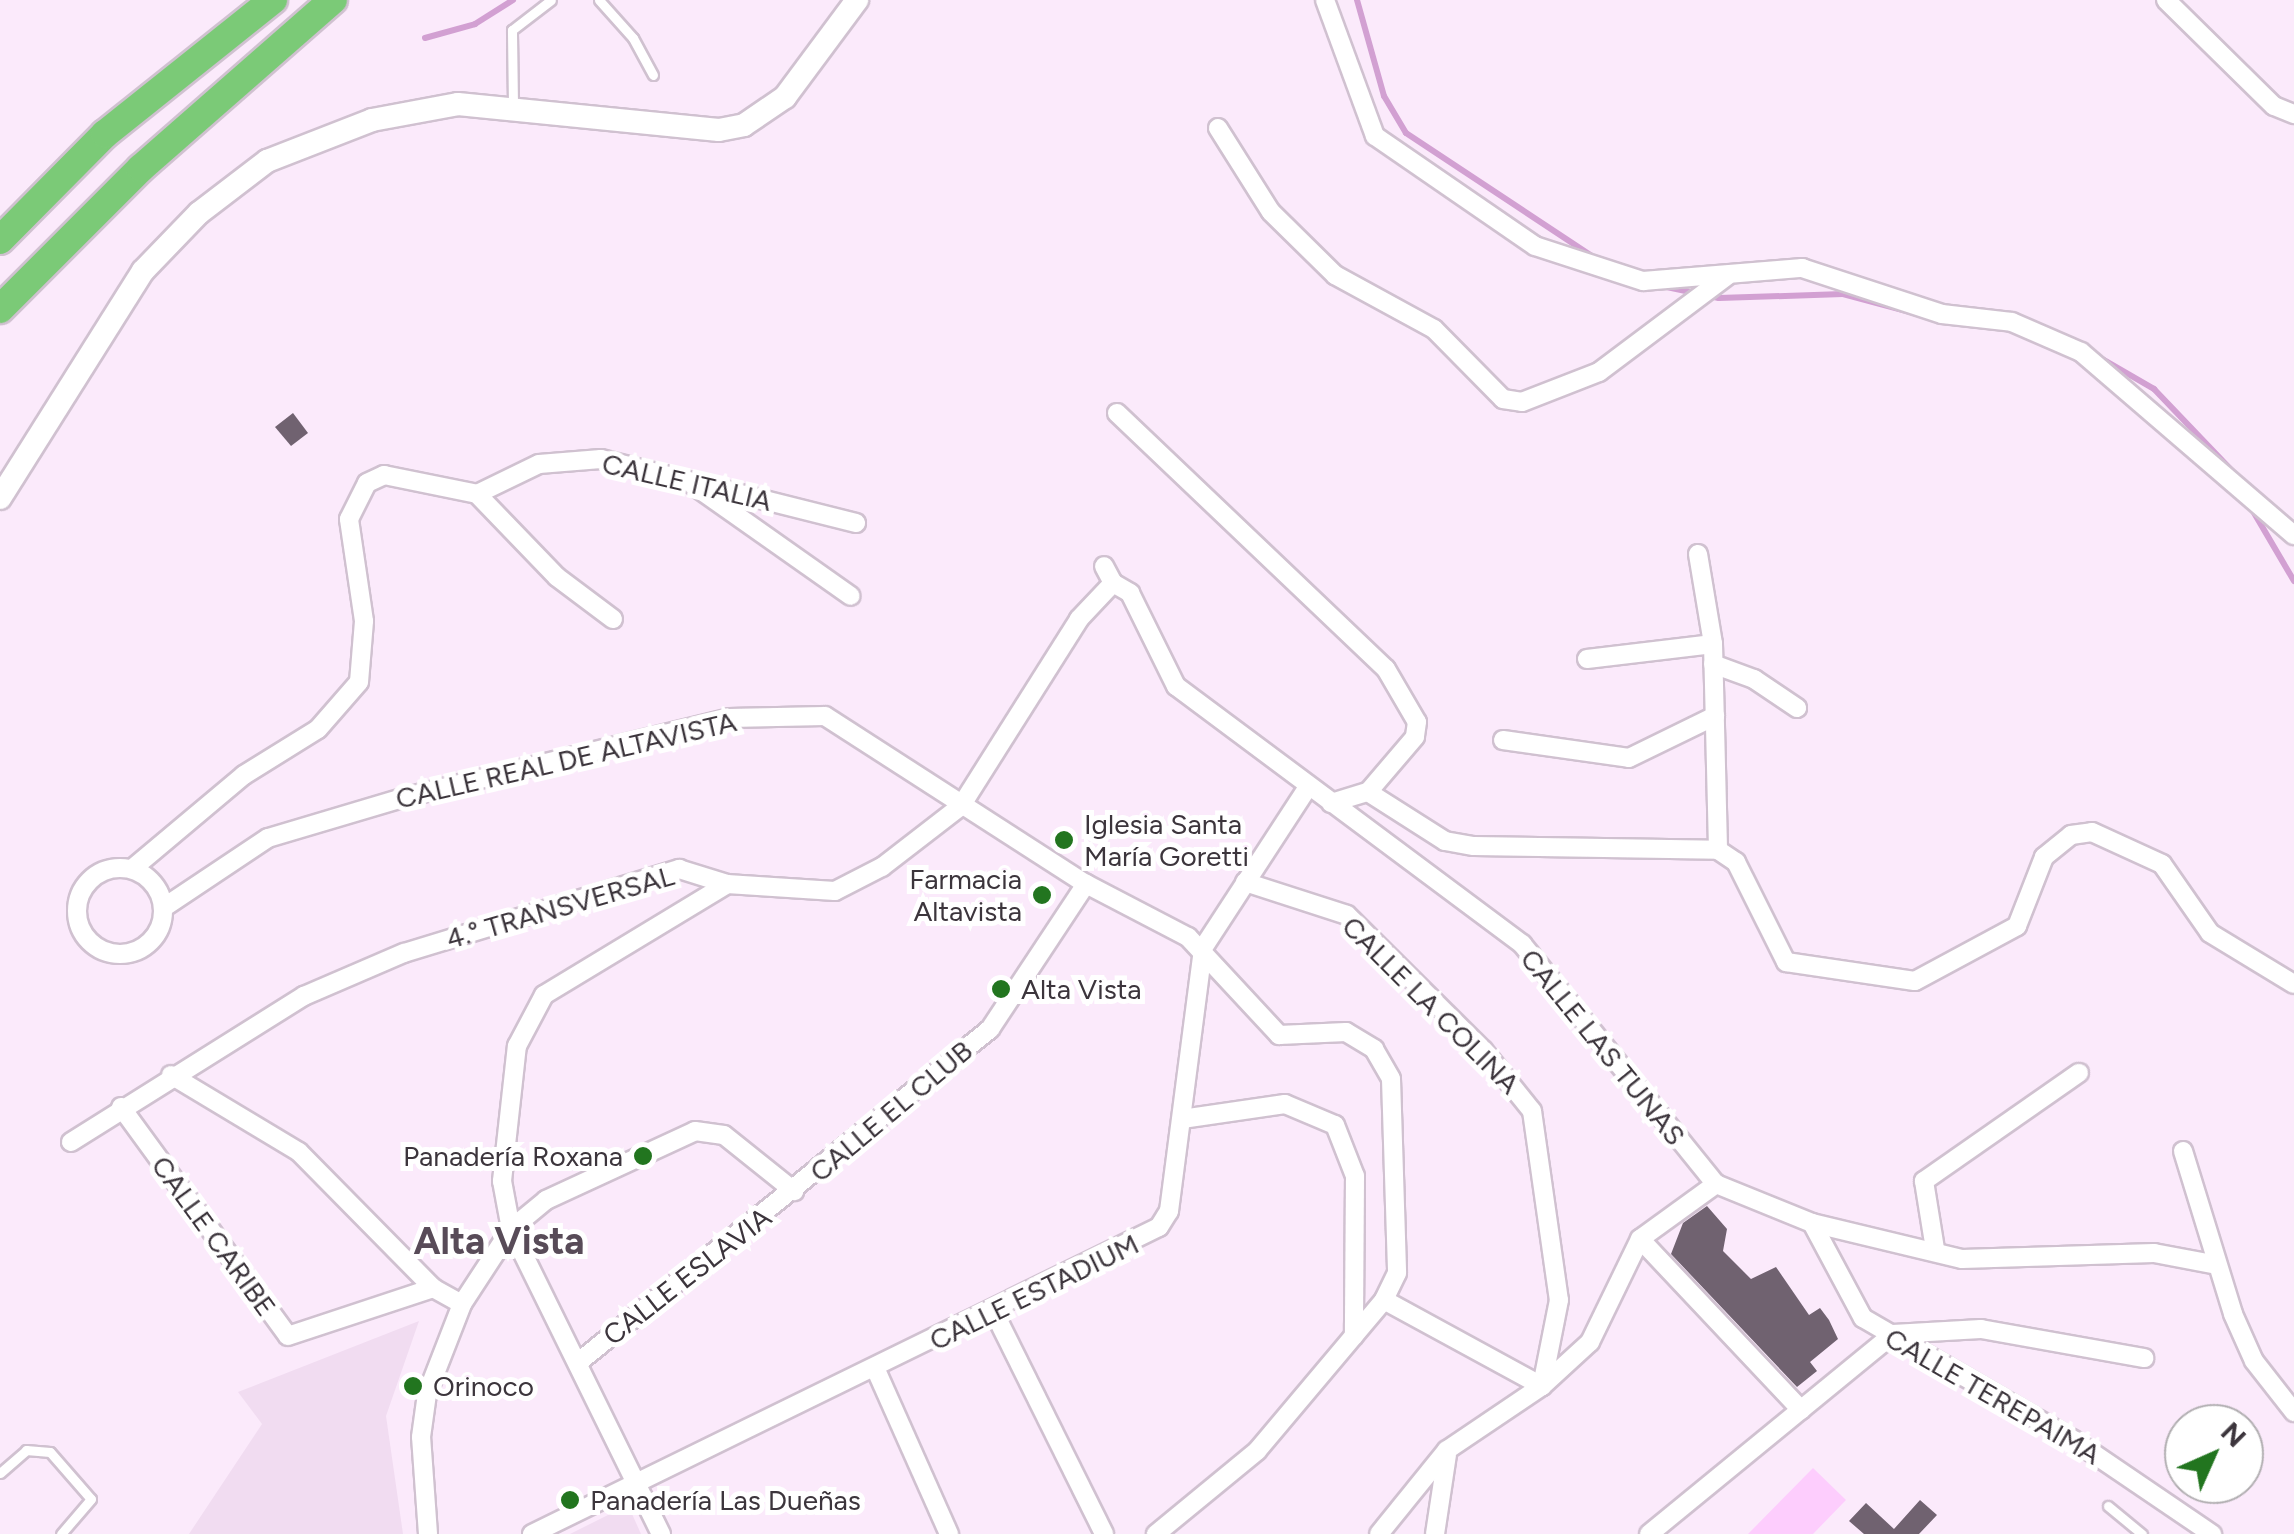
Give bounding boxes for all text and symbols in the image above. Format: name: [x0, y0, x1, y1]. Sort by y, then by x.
street label: CALLE ITALIA: [599, 446, 775, 518]
street label: CALLE REAL DE ALTAVISTA: [392, 704, 740, 816]
place label: Iglesia Santa María Goretti: [1084, 807, 1249, 873]
marker: Iglesia Santa María Goretti: [1053, 829, 1075, 851]
street label: 4.° TRANSVERSAL: [442, 858, 678, 956]
place label: Farmacia Altavista: [909, 862, 1022, 928]
marker: Farmacia Altavista: [1031, 884, 1053, 906]
street label: CALLE LA COLINA: [1335, 909, 1527, 1101]
street label: CALLE LAS TUNAS: [1514, 942, 1692, 1152]
place label: Alta Vista: [1021, 972, 1142, 1006]
marker: Alta Vista: [990, 978, 1012, 1000]
street label: CALLE EL CLUB: [803, 1033, 979, 1189]
place label: Panadería Roxana: [403, 1139, 623, 1173]
marker: Panadería Roxana: [632, 1145, 654, 1167]
street label: CALLE CARIBE: [145, 1149, 283, 1323]
street label: CALLE ESLAVIA: [596, 1200, 778, 1352]
district label: Alta Vista: [414, 1219, 584, 1265]
street label: CALLE ESTADIUM: [924, 1227, 1144, 1357]
street label: CALLE TEREPAIMA: [1879, 1321, 2107, 1471]
place label: Orinoco: [433, 1369, 534, 1403]
marker: Orinoco: [402, 1375, 424, 1397]
north arrow: [2164, 1404, 2264, 1504]
text: N: [2214, 1415, 2253, 1454]
place label: Panadería Las Dueñas: [590, 1483, 861, 1517]
marker: Panadería Las Dueñas: [559, 1489, 581, 1511]

